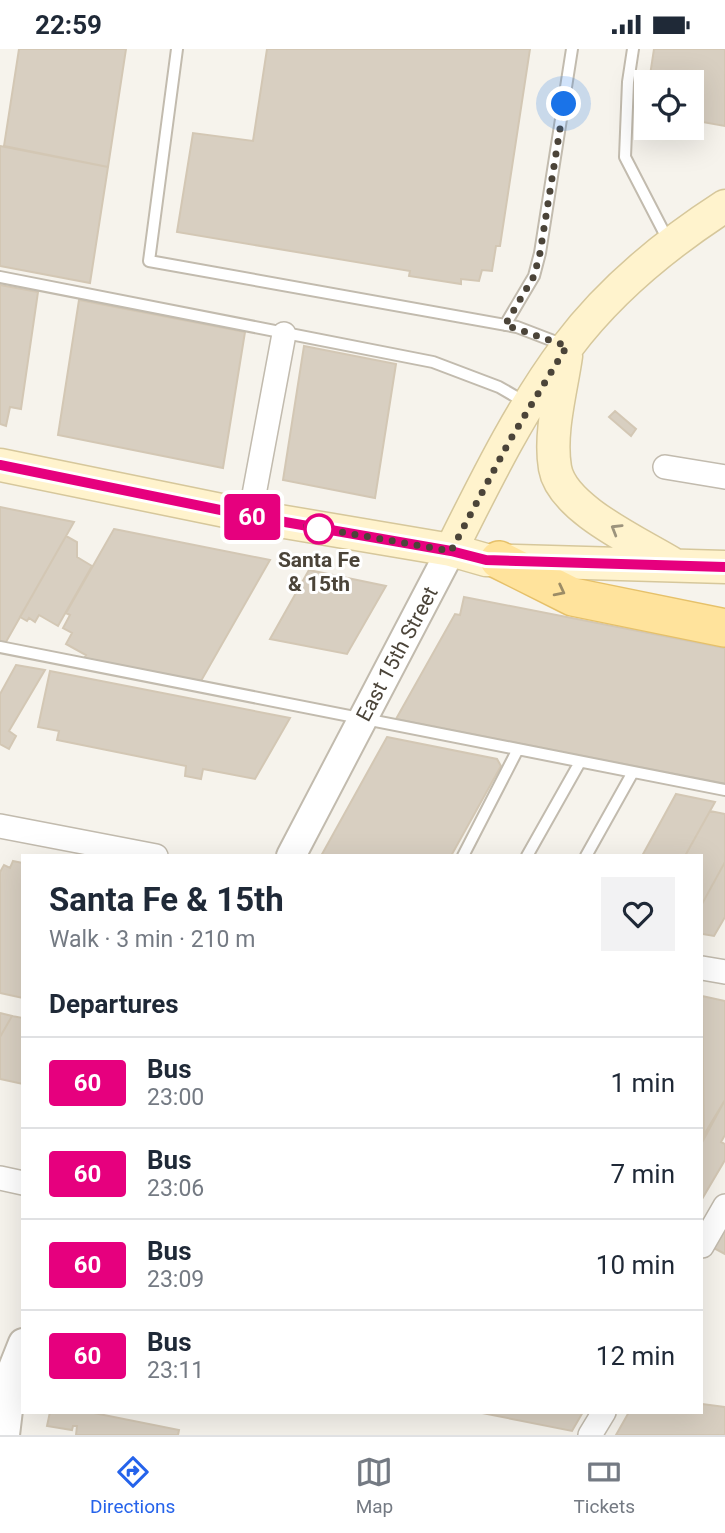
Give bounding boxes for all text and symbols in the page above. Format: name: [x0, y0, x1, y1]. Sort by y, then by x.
text: 22:59: [35, 10, 102, 40]
map controls: [634, 70, 704, 140]
button: locate: [634, 70, 704, 140]
your location: [546, 86, 581, 121]
line badge: 60: [220, 494, 284, 540]
text: 60: [238, 503, 266, 531]
marker: Santa Fe & 15th: [304, 514, 334, 544]
one-way arrow: [611, 525, 624, 538]
place label: Santa Fe & 15th: [278, 548, 360, 596]
one-way arrow: [553, 582, 565, 596]
street label: East 15th Street: [351, 583, 443, 725]
button: heart: [601, 877, 675, 951]
text: Santa Fe & 15th: [49, 880, 284, 919]
text: Walk · 3 min · 210 m: [49, 926, 255, 953]
text: Departures: [49, 989, 179, 1019]
text: Bus: [147, 1054, 192, 1084]
text: 1 min: [610, 1068, 675, 1098]
text: 60: [74, 1069, 101, 1097]
text: 23:00: [147, 1084, 204, 1111]
text: Bus: [147, 1145, 192, 1175]
text: 7 min: [610, 1159, 675, 1189]
text: 60: [74, 1160, 101, 1188]
text: 23:06: [147, 1175, 204, 1202]
text: Bus: [147, 1236, 192, 1266]
text: 10 min: [596, 1250, 675, 1280]
text: 60: [74, 1251, 101, 1279]
text: 23:09: [147, 1266, 204, 1293]
text: Bus: [147, 1327, 192, 1357]
text: 12 min: [596, 1341, 675, 1371]
text: 60: [74, 1342, 101, 1370]
text: 23:11: [147, 1357, 204, 1384]
tab: Directions: [90, 1453, 175, 1518]
tab: Map: [355, 1453, 393, 1518]
tab: Tickets: [574, 1453, 635, 1518]

